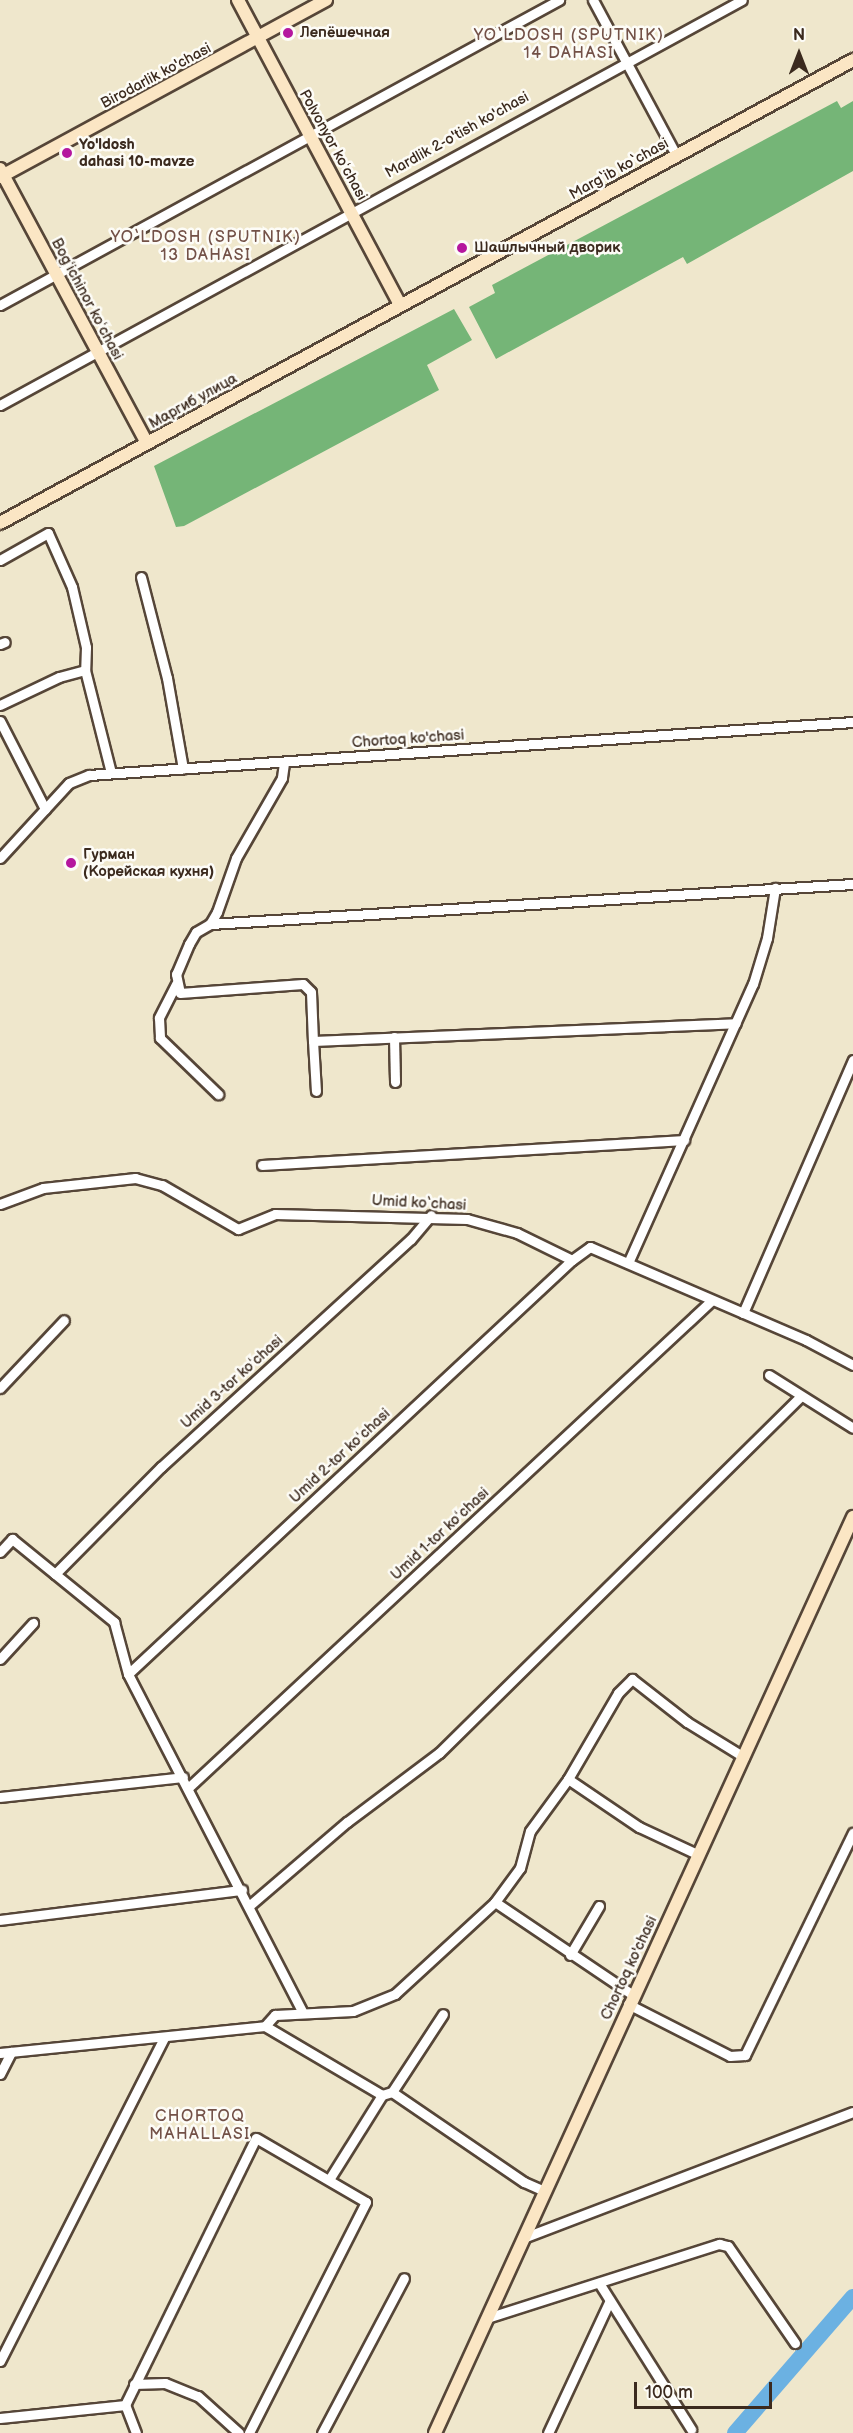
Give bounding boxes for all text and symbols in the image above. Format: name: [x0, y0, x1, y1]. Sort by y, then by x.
place label: Лепёшечная: [300, 24, 390, 42]
north arrow: [769, 24, 829, 84]
marker: Лепёшечная: [281, 26, 295, 40]
district label: YO‘LDOSH (SPUTNIK) 14 DAHASI: [474, 26, 664, 64]
text: N: [793, 26, 805, 45]
street label: Birodarlik ko'chasi: [98, 39, 214, 113]
street label: Polvonyor koʻchasi: [295, 87, 371, 203]
street label: Mardlik 2-o'tish ko'chasi: [382, 88, 532, 182]
street label: Marg‘ib ko‘chasi: [566, 134, 672, 204]
place label: Yo'ldosh dahasi 10-mavze: [79, 135, 194, 170]
marker: Yo'ldosh dahasi 10-mavze: [60, 146, 74, 160]
district label: YO‘LDOSH (SPUTNIK) 13 DAHASI: [111, 228, 301, 266]
street label: Bogʻichinor koʻchasi: [47, 235, 127, 363]
place label: Шашлычный дворик: [474, 239, 620, 257]
marker: Шашлычный дворик: [455, 241, 469, 255]
street label: Маргиб улица: [146, 369, 240, 433]
street label: Chortoq ko'chasi: [351, 726, 465, 752]
place label: Гурман (Корейская кухня): [83, 845, 214, 880]
marker: Гурман (Корейская кухня): [64, 856, 78, 870]
street label: Umid ko‘chasi: [371, 1192, 467, 1214]
street label: Umid 3-tor koʻchasi: [177, 1331, 287, 1433]
street label: Umid 2-tor koʻchasi: [286, 1405, 394, 1507]
street label: Umid 1-tor koʻchasi: [387, 1484, 493, 1584]
street label: Chortoq ko'chasi: [597, 1913, 661, 2023]
district label: CHORTOQ MAHALLASI: [149, 2107, 251, 2145]
scale bar: [637, 2370, 775, 2408]
text: 100 m: [645, 2382, 693, 2403]

